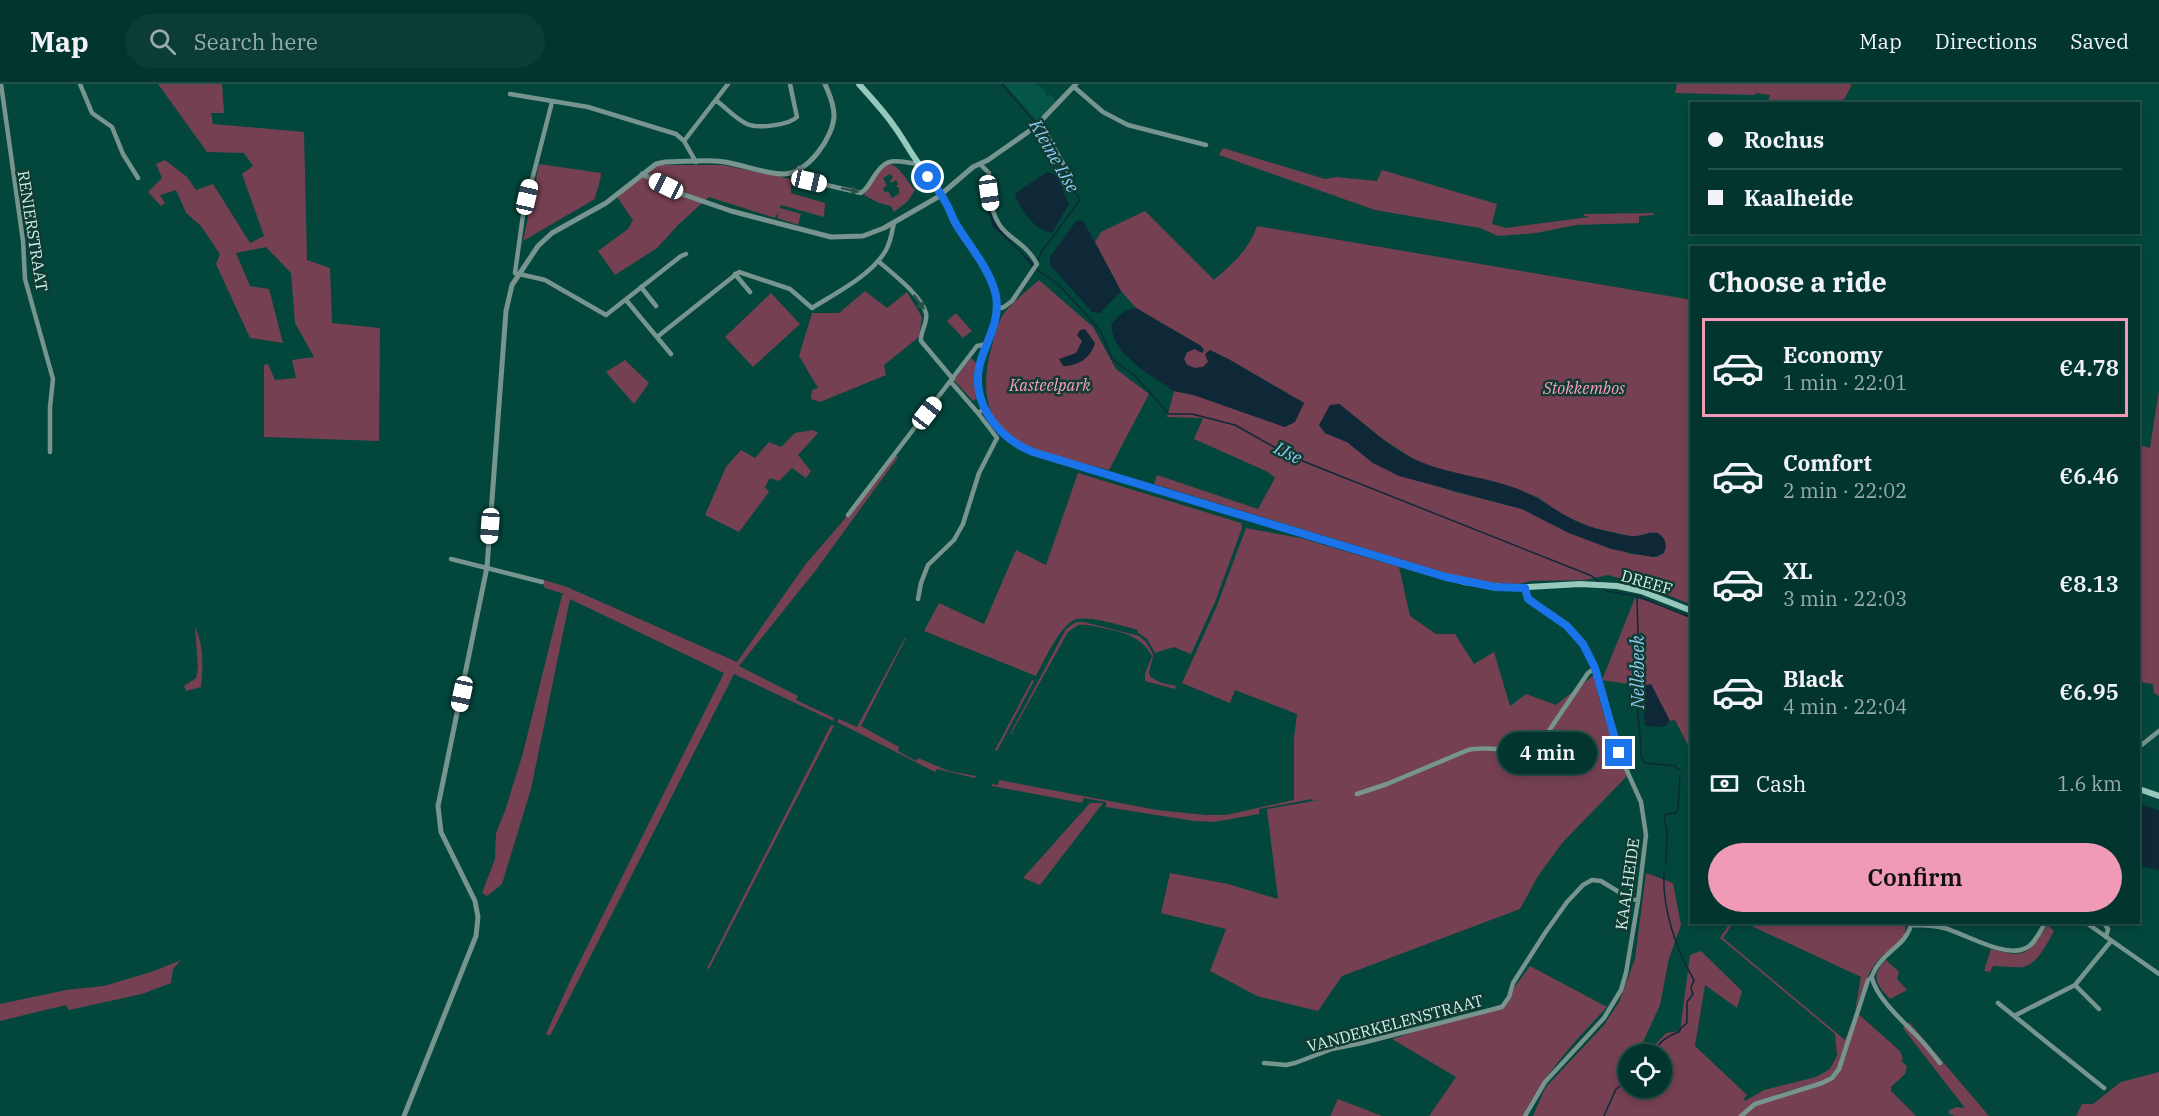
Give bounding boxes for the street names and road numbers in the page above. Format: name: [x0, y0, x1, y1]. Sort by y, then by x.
street label: RENIERSTRAAT: [14, 169, 52, 293]
street label: DREEF: [1619, 565, 1675, 599]
street label: KAALHEIDE: [1611, 837, 1643, 931]
street label: VANDERKELENSTRAAT: [1305, 990, 1485, 1056]

